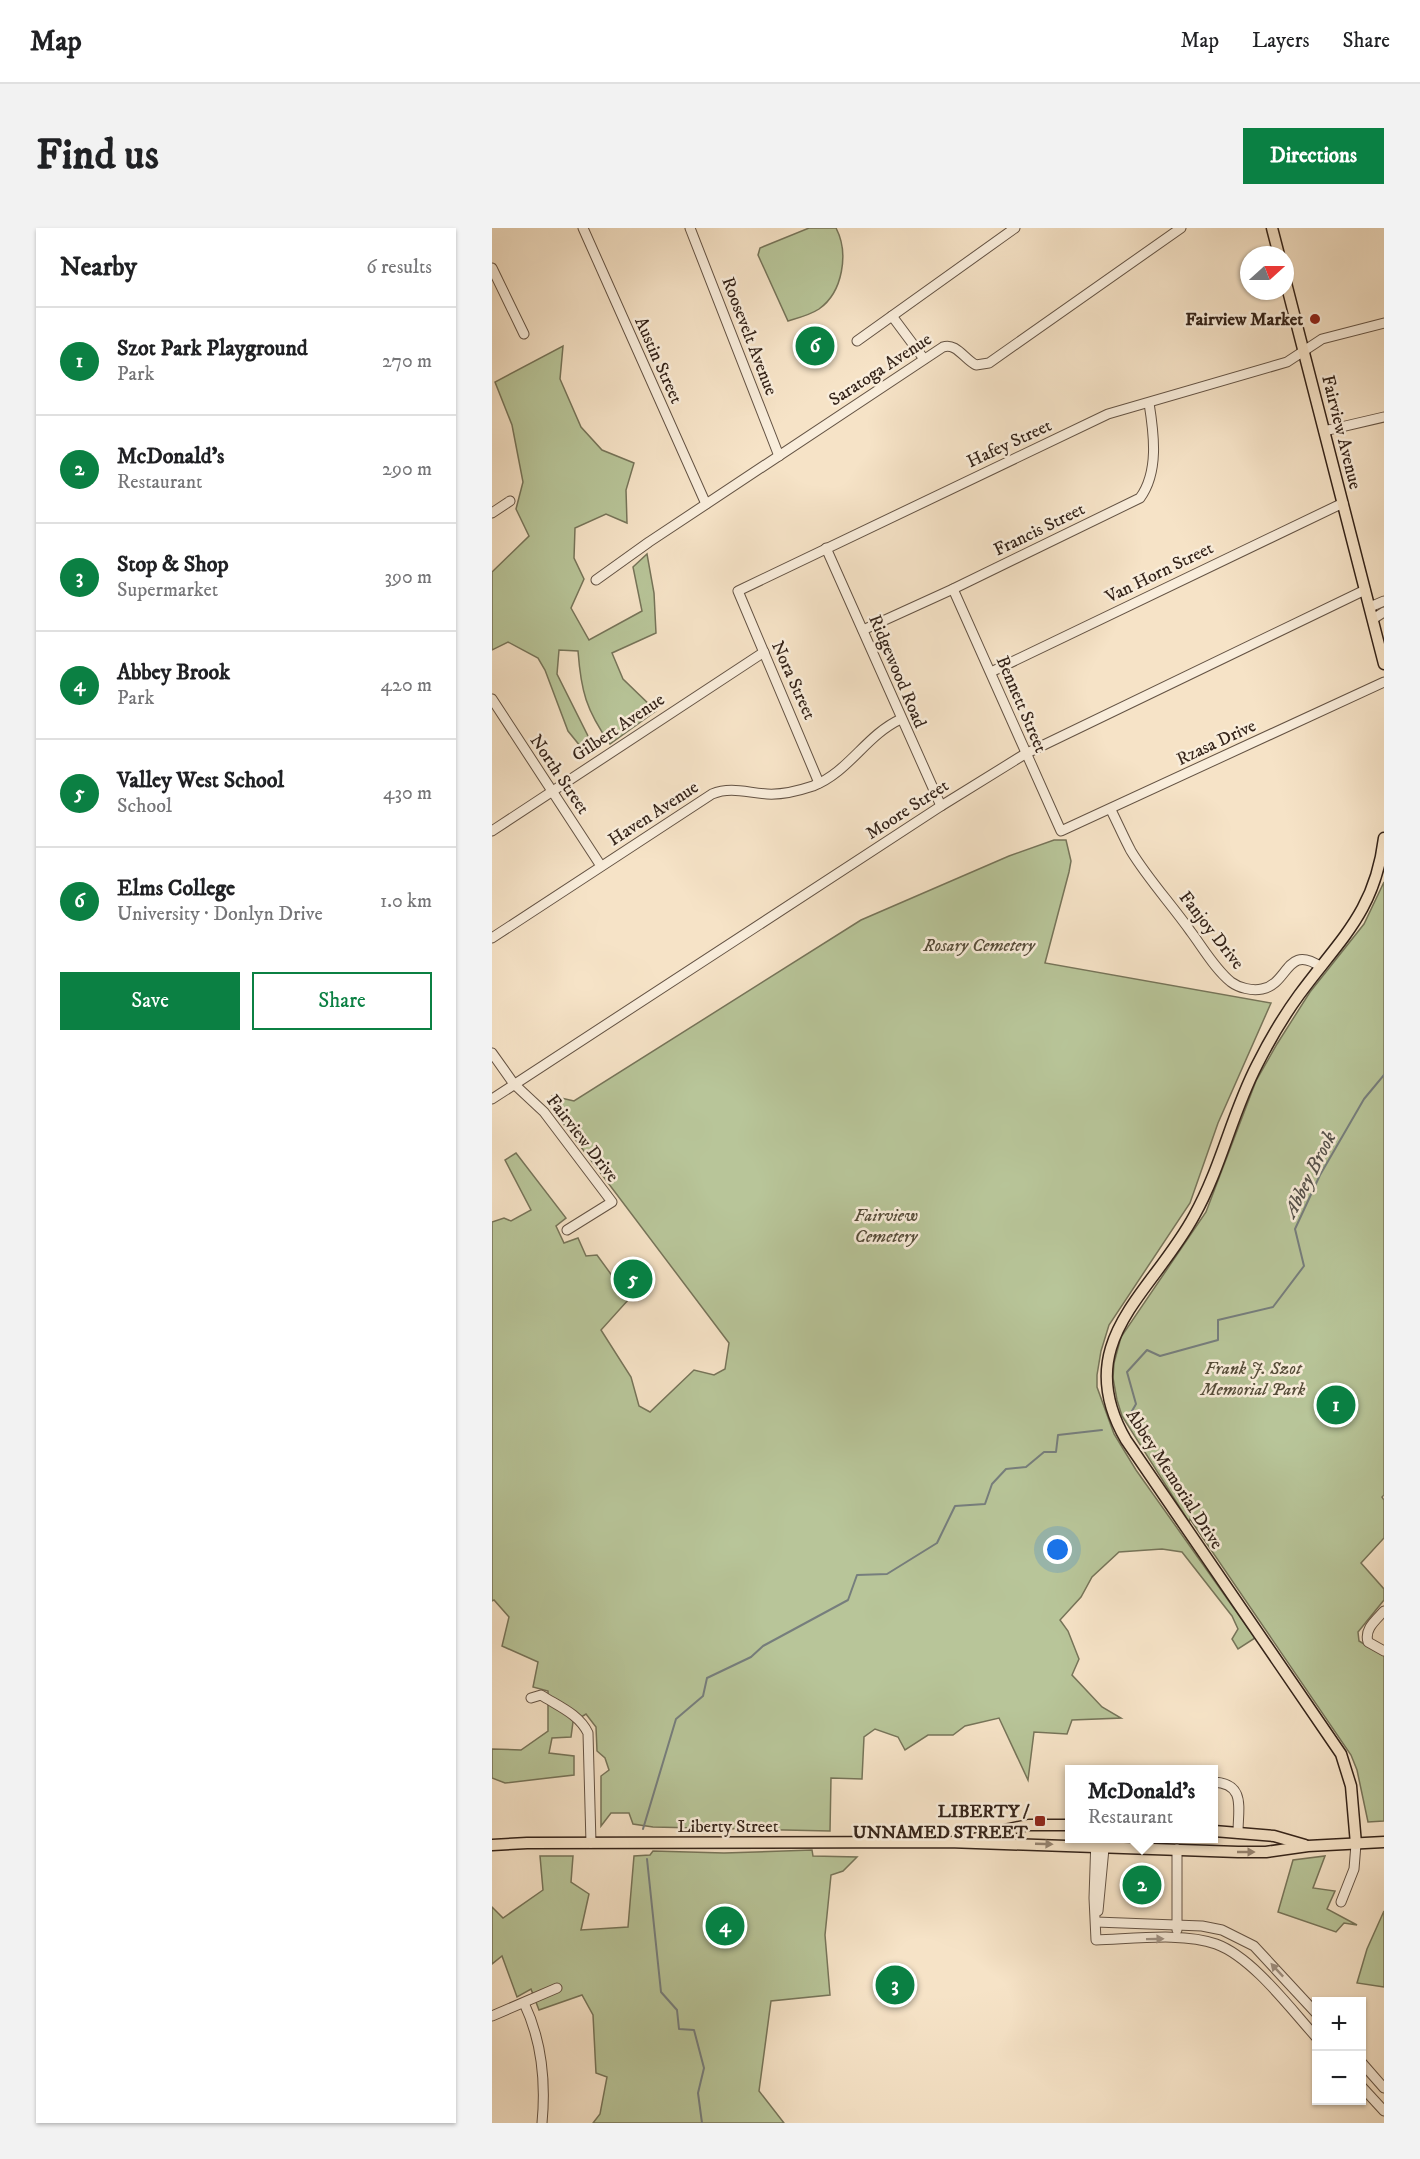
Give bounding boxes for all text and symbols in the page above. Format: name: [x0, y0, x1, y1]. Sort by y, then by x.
text: Map: [30, 24, 82, 59]
text: Map: [1180, 28, 1219, 54]
text: Layers: [1252, 28, 1310, 54]
text: Share: [1343, 28, 1390, 54]
button: Directions: [1243, 128, 1384, 184]
text: Find us: [36, 130, 159, 182]
north arrow: [1240, 246, 1294, 300]
text: Nearby: [60, 251, 137, 284]
text: 6 results: [366, 255, 432, 280]
street label: Roosevelt Avenue: [716, 274, 782, 399]
place label: Fairview Market: [1185, 309, 1303, 331]
marker: Fairview Market: [1308, 312, 1322, 326]
street label: Austin Street: [629, 314, 687, 407]
pin: 6: [796, 324, 834, 368]
street label: Saratoga Avenue: [825, 328, 936, 411]
text: Szot Park Playground: [117, 335, 308, 362]
text: 1: [76, 349, 83, 374]
text: 270 m: [382, 349, 432, 374]
text: Park: [117, 362, 154, 387]
street label: Fairview Avenue: [1316, 373, 1366, 492]
street label: Hafey Street: [964, 415, 1055, 473]
text: McDonald's: [117, 443, 224, 470]
text: 2: [75, 457, 84, 482]
text: 290 m: [382, 457, 432, 482]
text: Restaurant: [117, 470, 202, 495]
street label: Francis Street: [990, 498, 1089, 561]
street label: Van Horn Street: [1101, 537, 1217, 609]
text: Stop & Shop: [117, 551, 228, 578]
text: 3: [76, 565, 83, 590]
text: 390 m: [384, 565, 432, 590]
text: Supermarket: [117, 578, 218, 603]
street label: Ridgewood Road: [863, 611, 931, 731]
street label: Nora Street: [766, 638, 820, 723]
street label: Bennett Street: [991, 653, 1051, 756]
text: Abbey Brook: [117, 659, 230, 686]
text: 4: [74, 673, 85, 698]
text: 420 m: [381, 673, 432, 698]
text: Park: [117, 686, 154, 711]
street label: Gilbert Avenue: [568, 689, 669, 767]
street label: Rzasa Drive: [1173, 715, 1260, 771]
street label: North Street: [524, 731, 594, 819]
text: Valley West School: [117, 767, 284, 794]
street label: Moore Street: [862, 775, 953, 845]
street label: Haven Avenue: [604, 777, 703, 851]
text: 5: [75, 781, 84, 806]
text: 430 m: [383, 781, 432, 806]
text: School: [117, 794, 172, 819]
text: Elms College: [117, 875, 235, 902]
street label: Fanjoy Drive: [1174, 887, 1249, 974]
text: 6: [74, 889, 85, 914]
text: 1.0 km: [380, 889, 432, 914]
text: University · Donlyn Drive: [117, 902, 323, 927]
park label: Rosary Cemetery: [922, 935, 1036, 957]
button: Save: [60, 972, 240, 1030]
button: Share: [252, 972, 432, 1030]
street label: Fairview Drive: [541, 1090, 623, 1187]
water label: Abbey Brook: [1277, 1127, 1343, 1223]
park label: Fairview Cemetery: [854, 1205, 918, 1248]
pin: 5: [614, 1256, 652, 1302]
park label: Frank J. Szot Memorial Park: [1199, 1358, 1306, 1401]
pin: 1: [1316, 1382, 1356, 1428]
street label: Abbey Memorial Drive: [1121, 1405, 1228, 1554]
your location: [1043, 1535, 1072, 1564]
popup: [1065, 1765, 1218, 1843]
text: McDonald's: [1088, 1778, 1195, 1805]
place label: LIBERTY / UNNAMED STREET: [853, 1801, 1030, 1844]
text: Restaurant: [1088, 1805, 1173, 1830]
marker: LIBERTY / UNNAMED STREET: [1033, 1814, 1047, 1828]
street label: Liberty Street: [678, 1816, 779, 1838]
one-way arrow: [1035, 1839, 1054, 1849]
one-way arrow: [1237, 1847, 1256, 1857]
pin: 2: [1122, 1862, 1162, 1908]
pin: 4: [706, 1904, 744, 1948]
one-way arrow: [1145, 1934, 1164, 1944]
pin: 3: [876, 1962, 914, 2008]
one-way arrow: [1270, 1963, 1284, 1978]
map controls: [1312, 1997, 1366, 2105]
button: +: [1312, 1997, 1366, 2051]
button: −: [1312, 2051, 1366, 2105]

